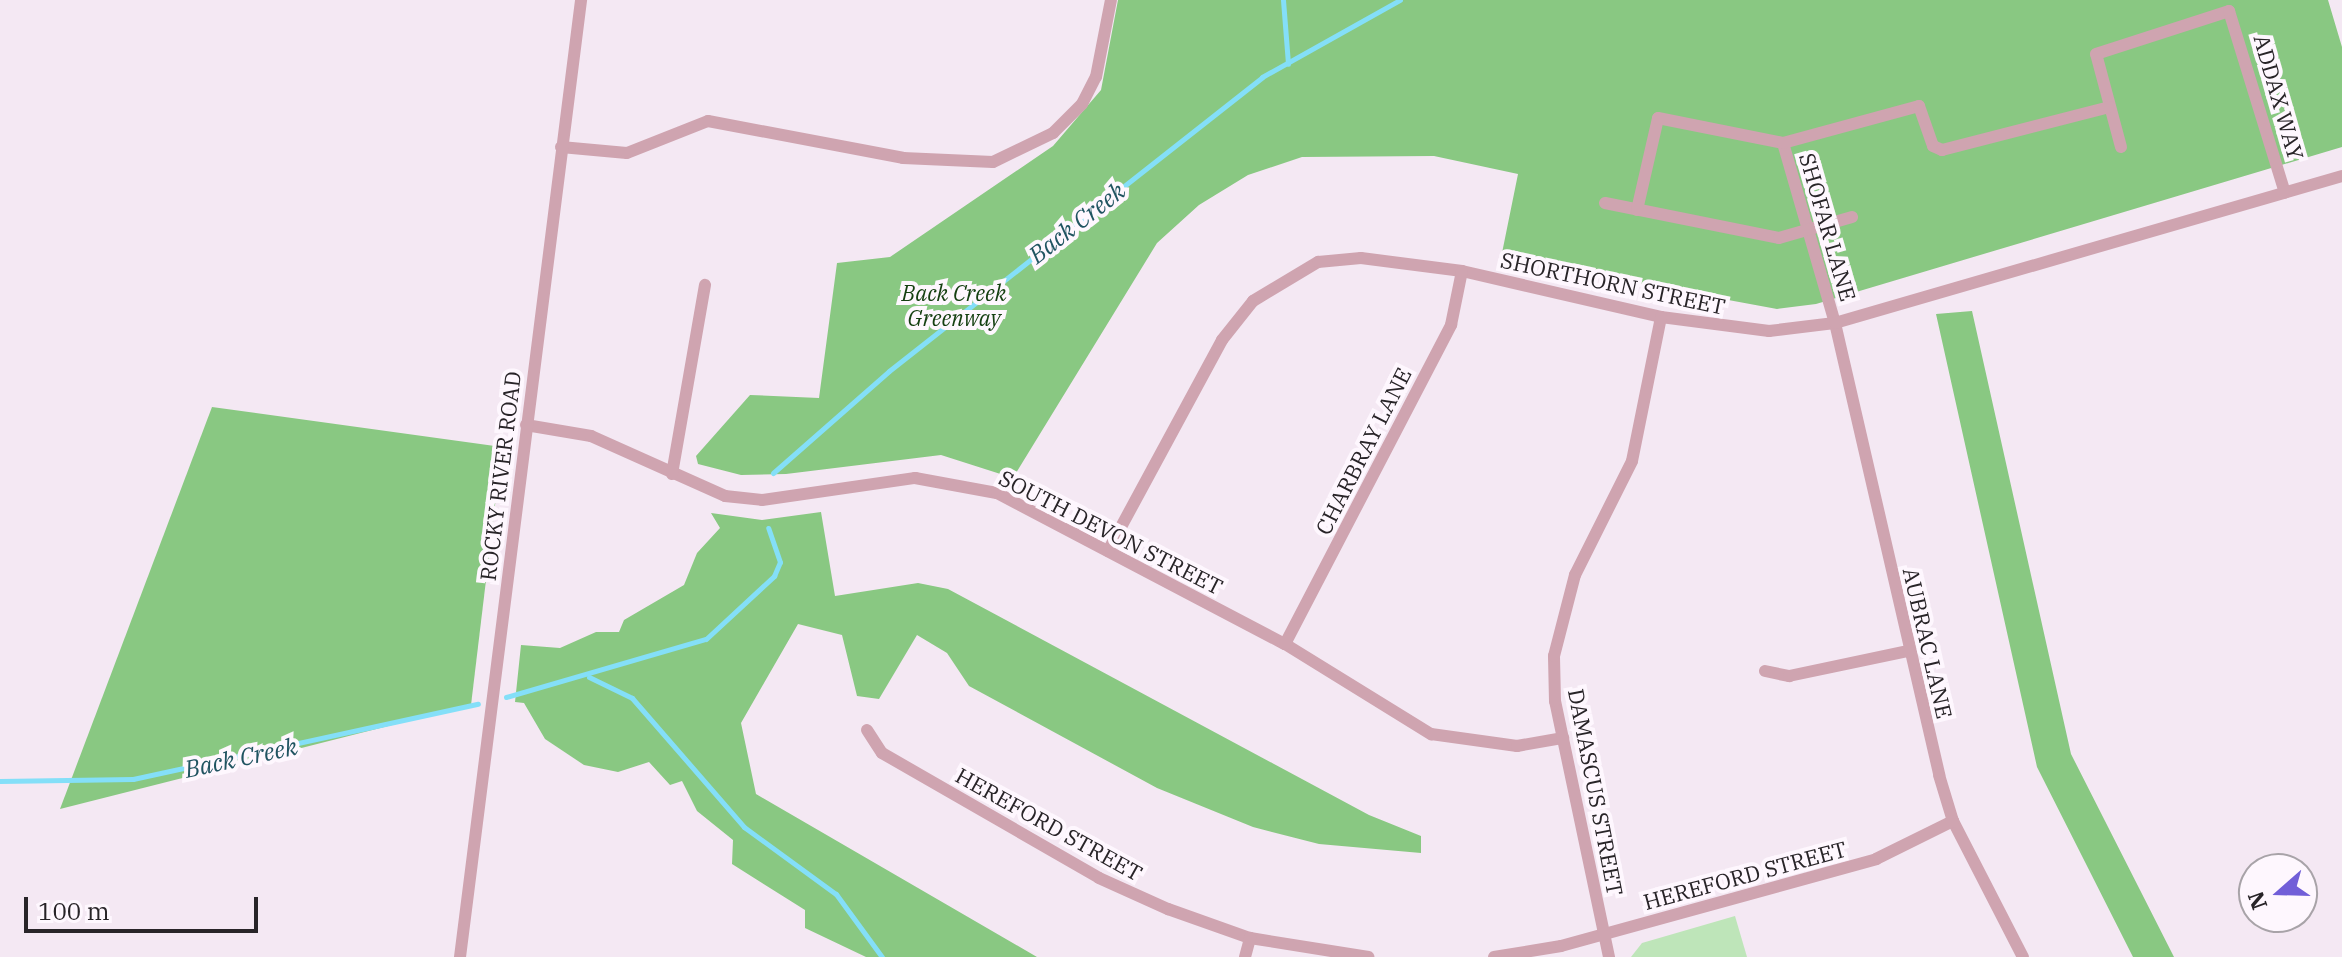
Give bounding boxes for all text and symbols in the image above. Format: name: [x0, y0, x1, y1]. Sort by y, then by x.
street label: ADDAX WAY: [2248, 31, 2310, 163]
street label: SHOFAR LANE: [1794, 150, 1862, 304]
water label: Back Creek: [1023, 176, 1131, 270]
street label: SHORTHORN STREET: [1498, 246, 1728, 320]
park label: Back Creek Greenway: [902, 279, 1006, 330]
street label: CHARBRAY LANE: [1310, 363, 1416, 539]
street label: ROCKY RIVER ROAD: [474, 370, 526, 582]
street label: SOUTH DEVON STREET: [995, 464, 1227, 600]
street label: AUBRAC LANE: [1898, 565, 1958, 721]
street label: DAMASCUS STREET: [1563, 686, 1629, 898]
water label: Back Creek: [182, 732, 300, 784]
street label: HEREFORD STREET: [951, 762, 1147, 886]
street label: HEREFORD STREET: [1641, 835, 1849, 915]
north arrow: [2238, 853, 2318, 933]
scale bar: [28, 881, 262, 931]
text: N: [2240, 888, 2273, 914]
text: 100 m: [38, 895, 110, 927]

